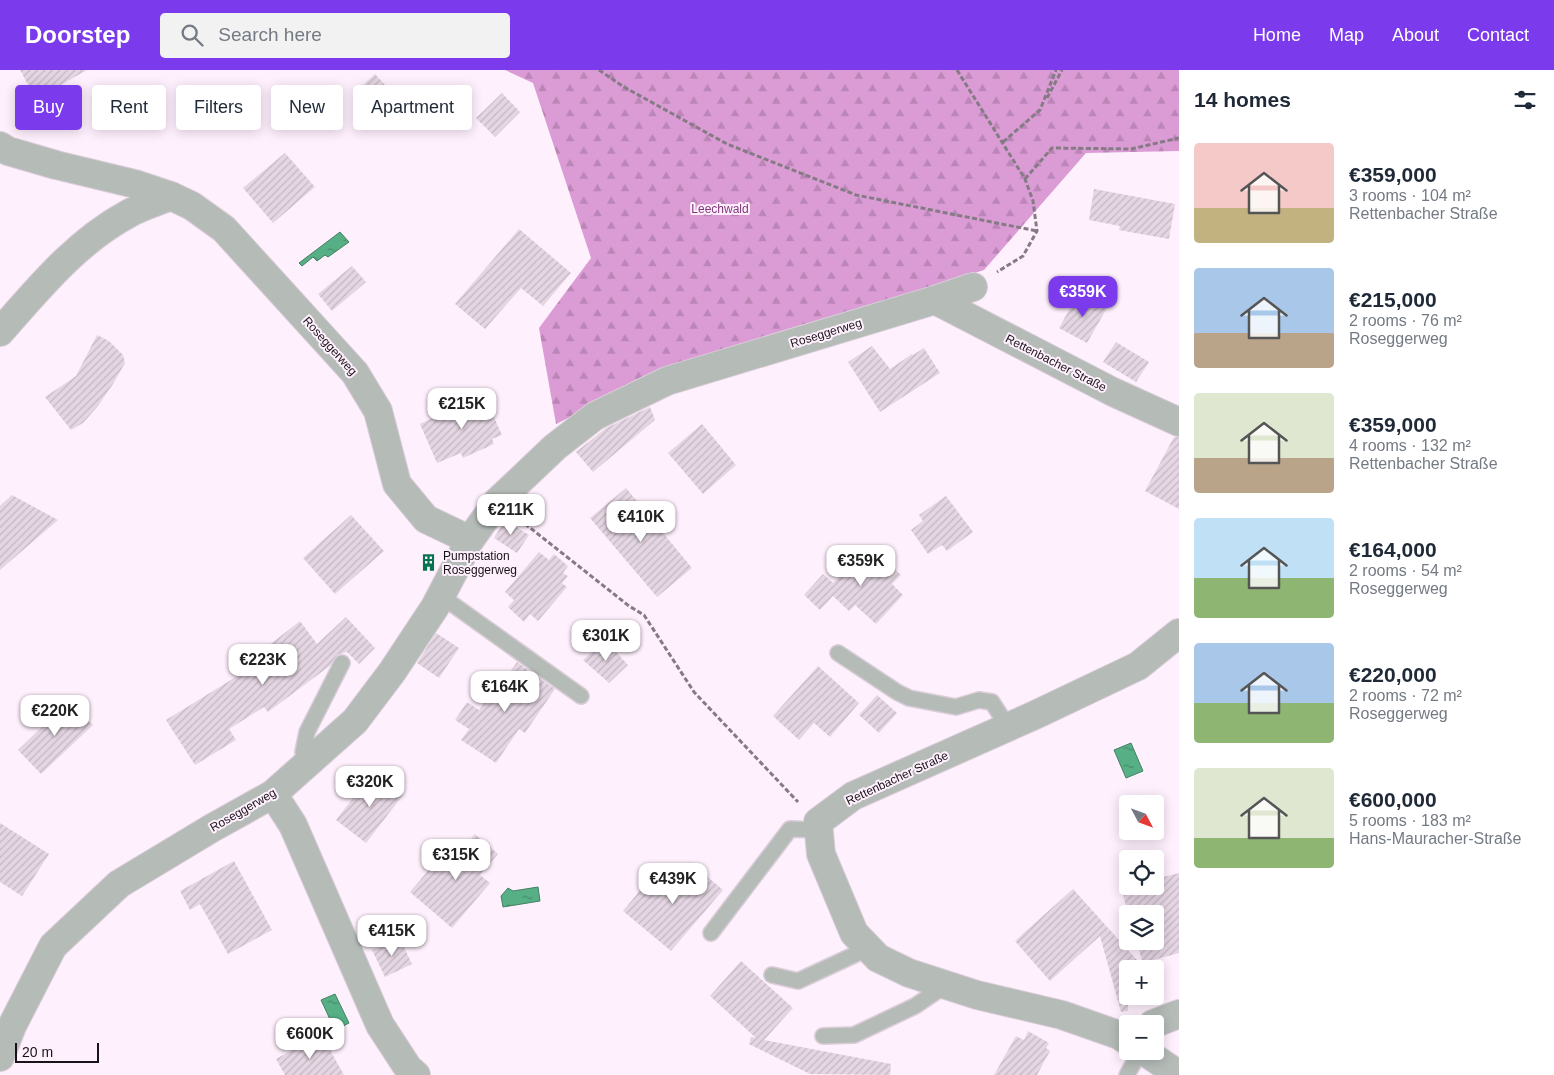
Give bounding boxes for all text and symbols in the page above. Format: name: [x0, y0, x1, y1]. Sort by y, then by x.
search box: [160, 13, 510, 58]
text: Doorstep: [25, 21, 130, 48]
icon: search: [178, 21, 206, 49]
text: Search here: [218, 24, 322, 45]
text: Home: [1253, 25, 1301, 45]
text: Map: [1329, 25, 1364, 45]
text: About: [1392, 25, 1439, 45]
text: Contact: [1467, 25, 1529, 45]
chip: Buy: [15, 85, 82, 130]
chip: Rent: [92, 85, 166, 130]
chip: Filters: [176, 85, 261, 130]
chip: New: [271, 85, 343, 130]
chip: Apartment: [353, 85, 472, 130]
icon: filters: [1511, 86, 1539, 114]
text: 14 homes: [1194, 88, 1291, 111]
icon: home: [1234, 163, 1294, 223]
text: €359,000: [1349, 163, 1437, 186]
text: 3 rooms · 104 m²: [1349, 187, 1471, 204]
park label: Leechwald: [691, 202, 749, 216]
text: Rettenbacher Straße: [1349, 205, 1498, 222]
pin: €359K: [1048, 276, 1118, 318]
text: €359K: [1059, 283, 1107, 300]
icon: home: [1234, 288, 1294, 348]
text: €215,000: [1349, 288, 1437, 311]
text: 2 rooms · 76 m²: [1349, 312, 1462, 329]
street label: Roseggerweg: [300, 314, 360, 378]
street label: Roseggerweg: [789, 315, 863, 351]
text: Roseggerweg: [1349, 330, 1448, 347]
street label: Rettenbacher Straße: [1003, 331, 1109, 395]
pin: €215K: [427, 388, 497, 430]
text: €215K: [438, 395, 486, 412]
icon: home: [1234, 413, 1294, 473]
text: €359,000: [1349, 413, 1437, 436]
text: 4 rooms · 132 m²: [1349, 437, 1471, 454]
text: Rettenbacher Straße: [1349, 455, 1498, 472]
pin: €211K: [476, 494, 546, 536]
pin: €410K: [606, 500, 676, 543]
text: €211K: [488, 501, 534, 518]
text: €410K: [617, 508, 665, 525]
icon: home: [1234, 538, 1294, 598]
text: €164,000: [1349, 538, 1437, 561]
pin: €359K: [826, 544, 896, 587]
place label: Pumpstation Roseggerweg: [443, 549, 517, 577]
text: €359K: [837, 552, 885, 569]
building icon: Pumpstation Roseggerweg: [419, 553, 439, 573]
text: 2 rooms · 54 m²: [1349, 562, 1462, 579]
text: Roseggerweg: [1349, 580, 1448, 597]
pin: €301K: [571, 620, 641, 662]
text: €301K: [582, 627, 630, 644]
pin: €223K: [228, 644, 298, 686]
text: €223K: [239, 651, 287, 668]
icon: home: [1234, 663, 1294, 723]
text: €220,000: [1349, 663, 1437, 686]
pin: €164K: [470, 670, 540, 713]
text: €164K: [481, 678, 529, 695]
text: 2 rooms · 72 m²: [1349, 687, 1462, 704]
pin: €220K: [20, 694, 90, 737]
text: €220K: [31, 702, 79, 719]
text: Roseggerweg: [1349, 705, 1448, 722]
street label: Rettenbacher Straße: [844, 748, 951, 808]
pin: €320K: [335, 766, 405, 808]
text: €320K: [346, 773, 394, 790]
street label: Roseggerweg: [207, 785, 279, 835]
icon: home: [1234, 788, 1294, 848]
text: €600,000: [1349, 788, 1437, 811]
north arrow: [1119, 795, 1164, 840]
map controls: [1119, 795, 1164, 1060]
text: 5 rooms · 183 m²: [1349, 812, 1471, 829]
text: Hans-Mauracher-Straße: [1349, 830, 1522, 847]
pin: €315K: [421, 838, 491, 881]
text: €315K: [432, 846, 480, 863]
button: locate: [1119, 850, 1164, 895]
pin: €439K: [638, 862, 708, 905]
text: €439K: [649, 870, 697, 887]
button: layers: [1119, 905, 1164, 950]
pin: €415K: [357, 914, 427, 957]
text: €415K: [368, 922, 416, 939]
button: +: [1119, 960, 1164, 1005]
button: −: [1119, 1015, 1164, 1060]
pin: €600K: [275, 1018, 345, 1060]
text: €600K: [286, 1025, 334, 1042]
scale bar: [15, 1040, 99, 1063]
text: 20 m: [22, 1044, 53, 1060]

